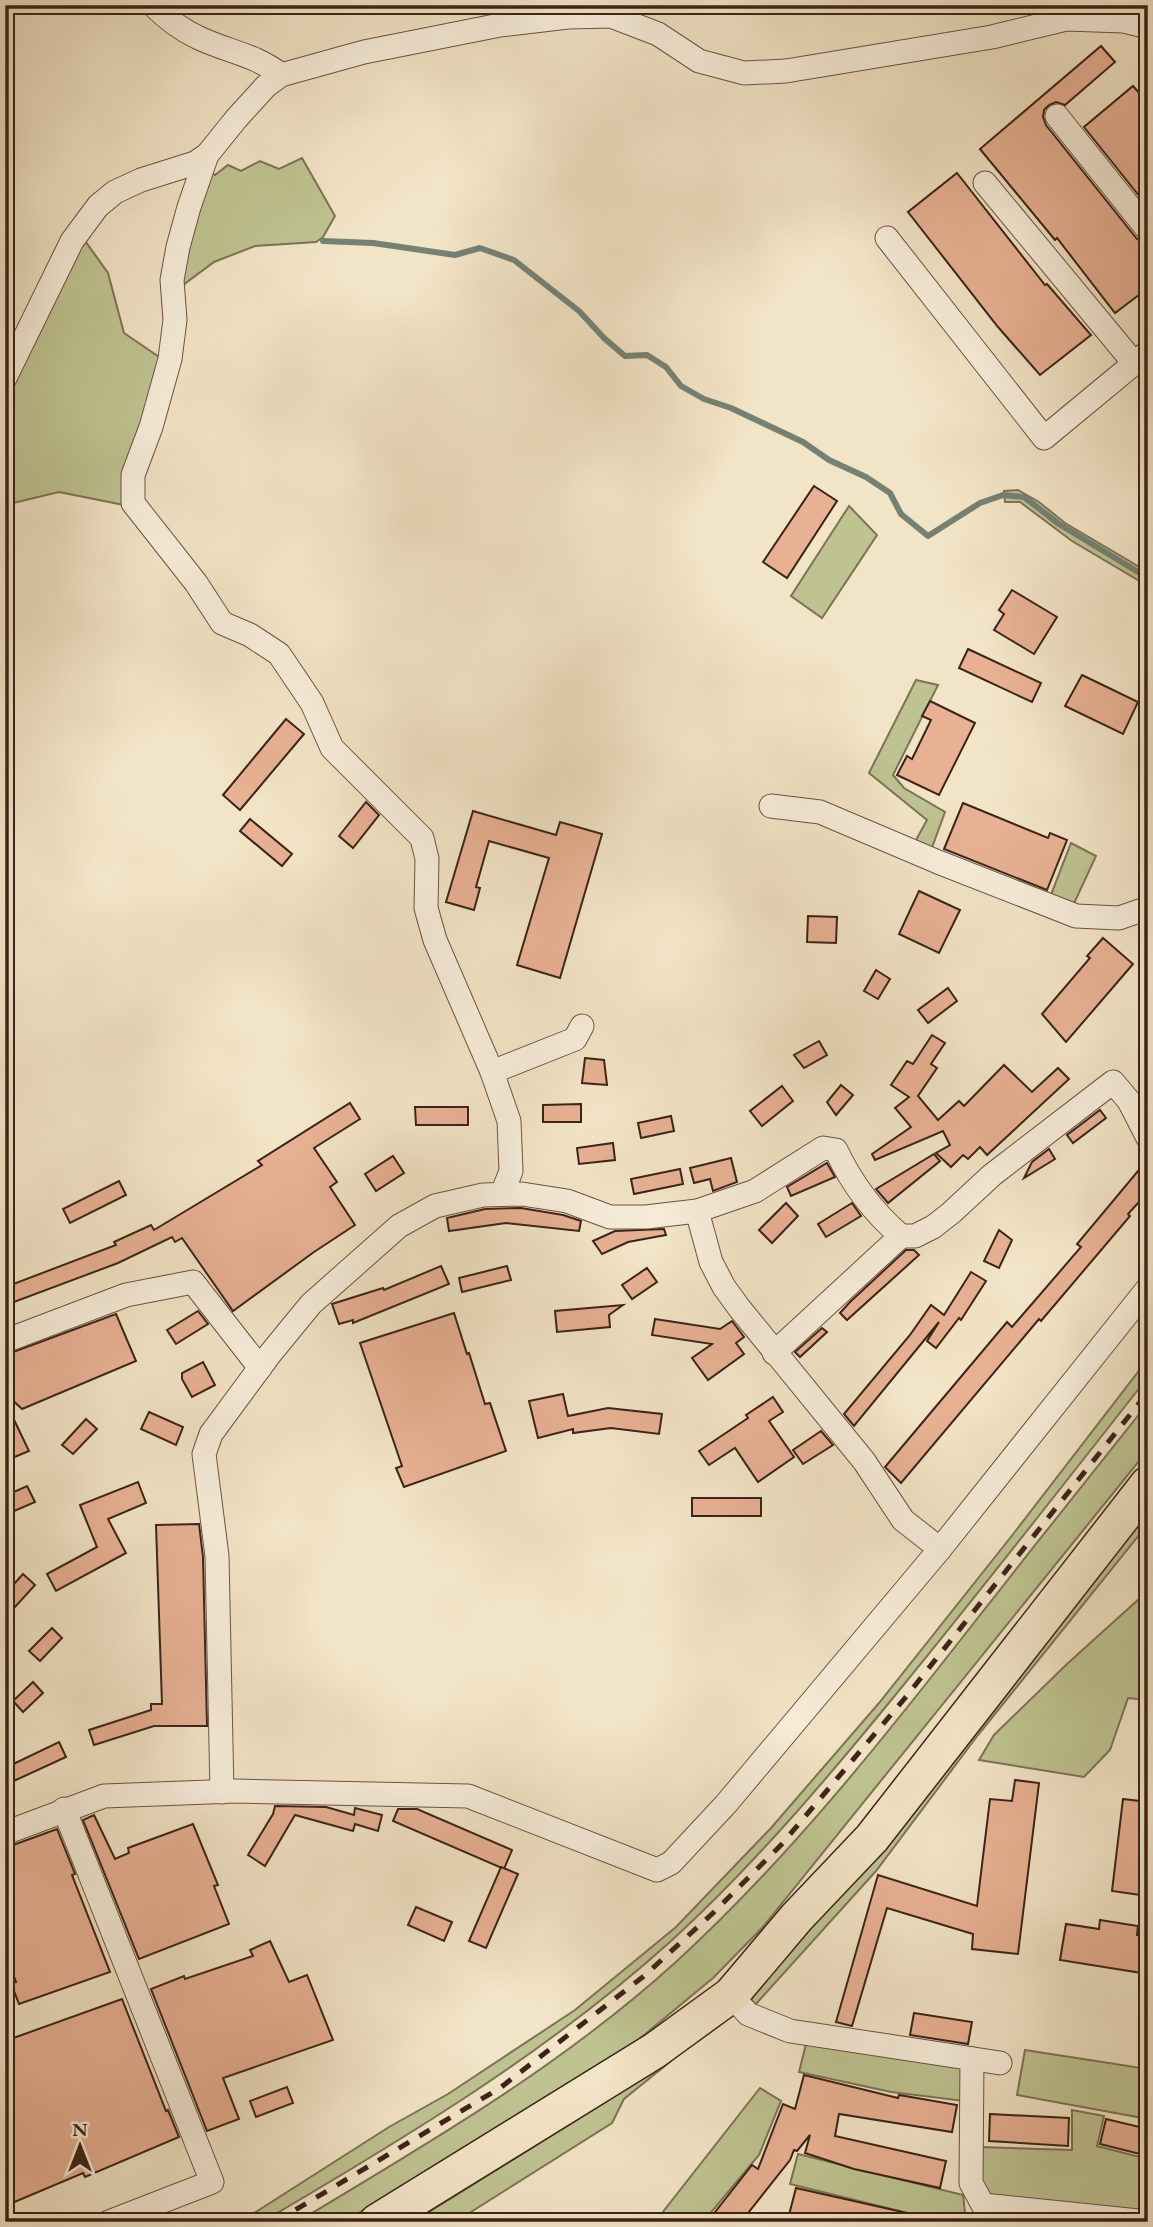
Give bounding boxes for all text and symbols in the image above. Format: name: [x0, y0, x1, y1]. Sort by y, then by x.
north arrow: [46, 2112, 116, 2182]
text: N: [72, 2117, 88, 2142]

